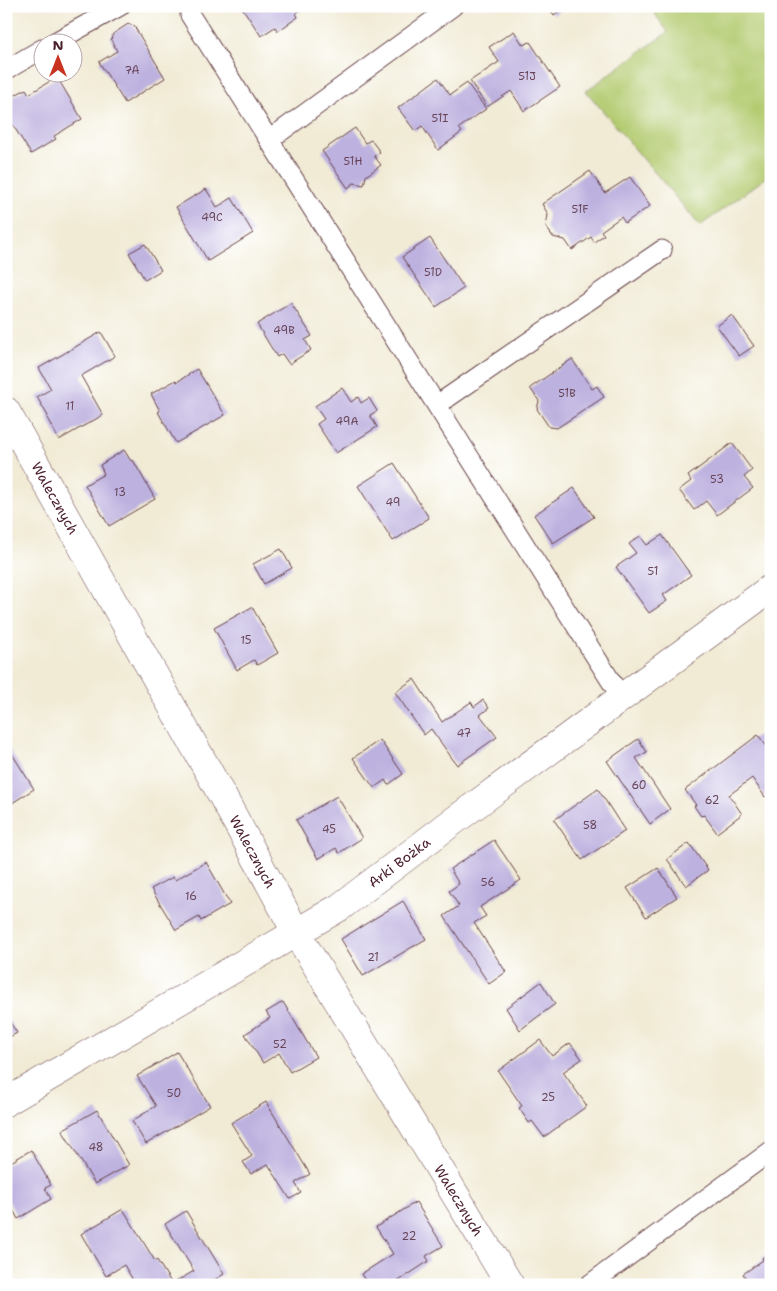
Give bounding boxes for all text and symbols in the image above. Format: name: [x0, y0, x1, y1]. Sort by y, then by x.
north arrow: [32, 32, 82, 82]
text: N: [52, 36, 64, 54]
house number: 7A: [124, 63, 140, 78]
house number: 51J: [518, 69, 536, 84]
house number: 51I: [432, 111, 448, 126]
house number: 51H: [344, 154, 362, 169]
house number: 51F: [571, 202, 589, 217]
house number: 49C: [201, 210, 223, 225]
house number: 51D: [424, 265, 442, 280]
house number: 49B: [273, 323, 295, 338]
house number: 51B: [558, 386, 576, 401]
house number: 11: [66, 399, 74, 414]
house number: 49A: [336, 414, 358, 429]
street label: Walecznych: [27, 459, 83, 538]
house number: 53: [710, 472, 724, 487]
house number: 13: [114, 485, 126, 500]
house number: 49: [386, 495, 400, 510]
house number: 51: [648, 564, 658, 579]
house number: 15: [240, 633, 252, 648]
house number: 47: [457, 726, 472, 741]
house number: 60: [631, 778, 647, 793]
house number: 62: [705, 793, 719, 808]
street label: Walecznych: [225, 812, 280, 891]
house number: 58: [583, 818, 597, 833]
house number: 45: [322, 822, 336, 837]
street label: Arki Bożka: [365, 833, 434, 891]
house number: 56: [481, 875, 495, 890]
house number: 16: [185, 889, 197, 904]
house number: 21: [367, 950, 379, 965]
house number: 52: [273, 1037, 287, 1052]
house number: 50: [167, 1086, 181, 1101]
house number: 25: [541, 1090, 555, 1105]
house number: 48: [88, 1140, 104, 1155]
street label: Walecznych: [430, 1161, 487, 1239]
house number: 22: [402, 1229, 416, 1244]

